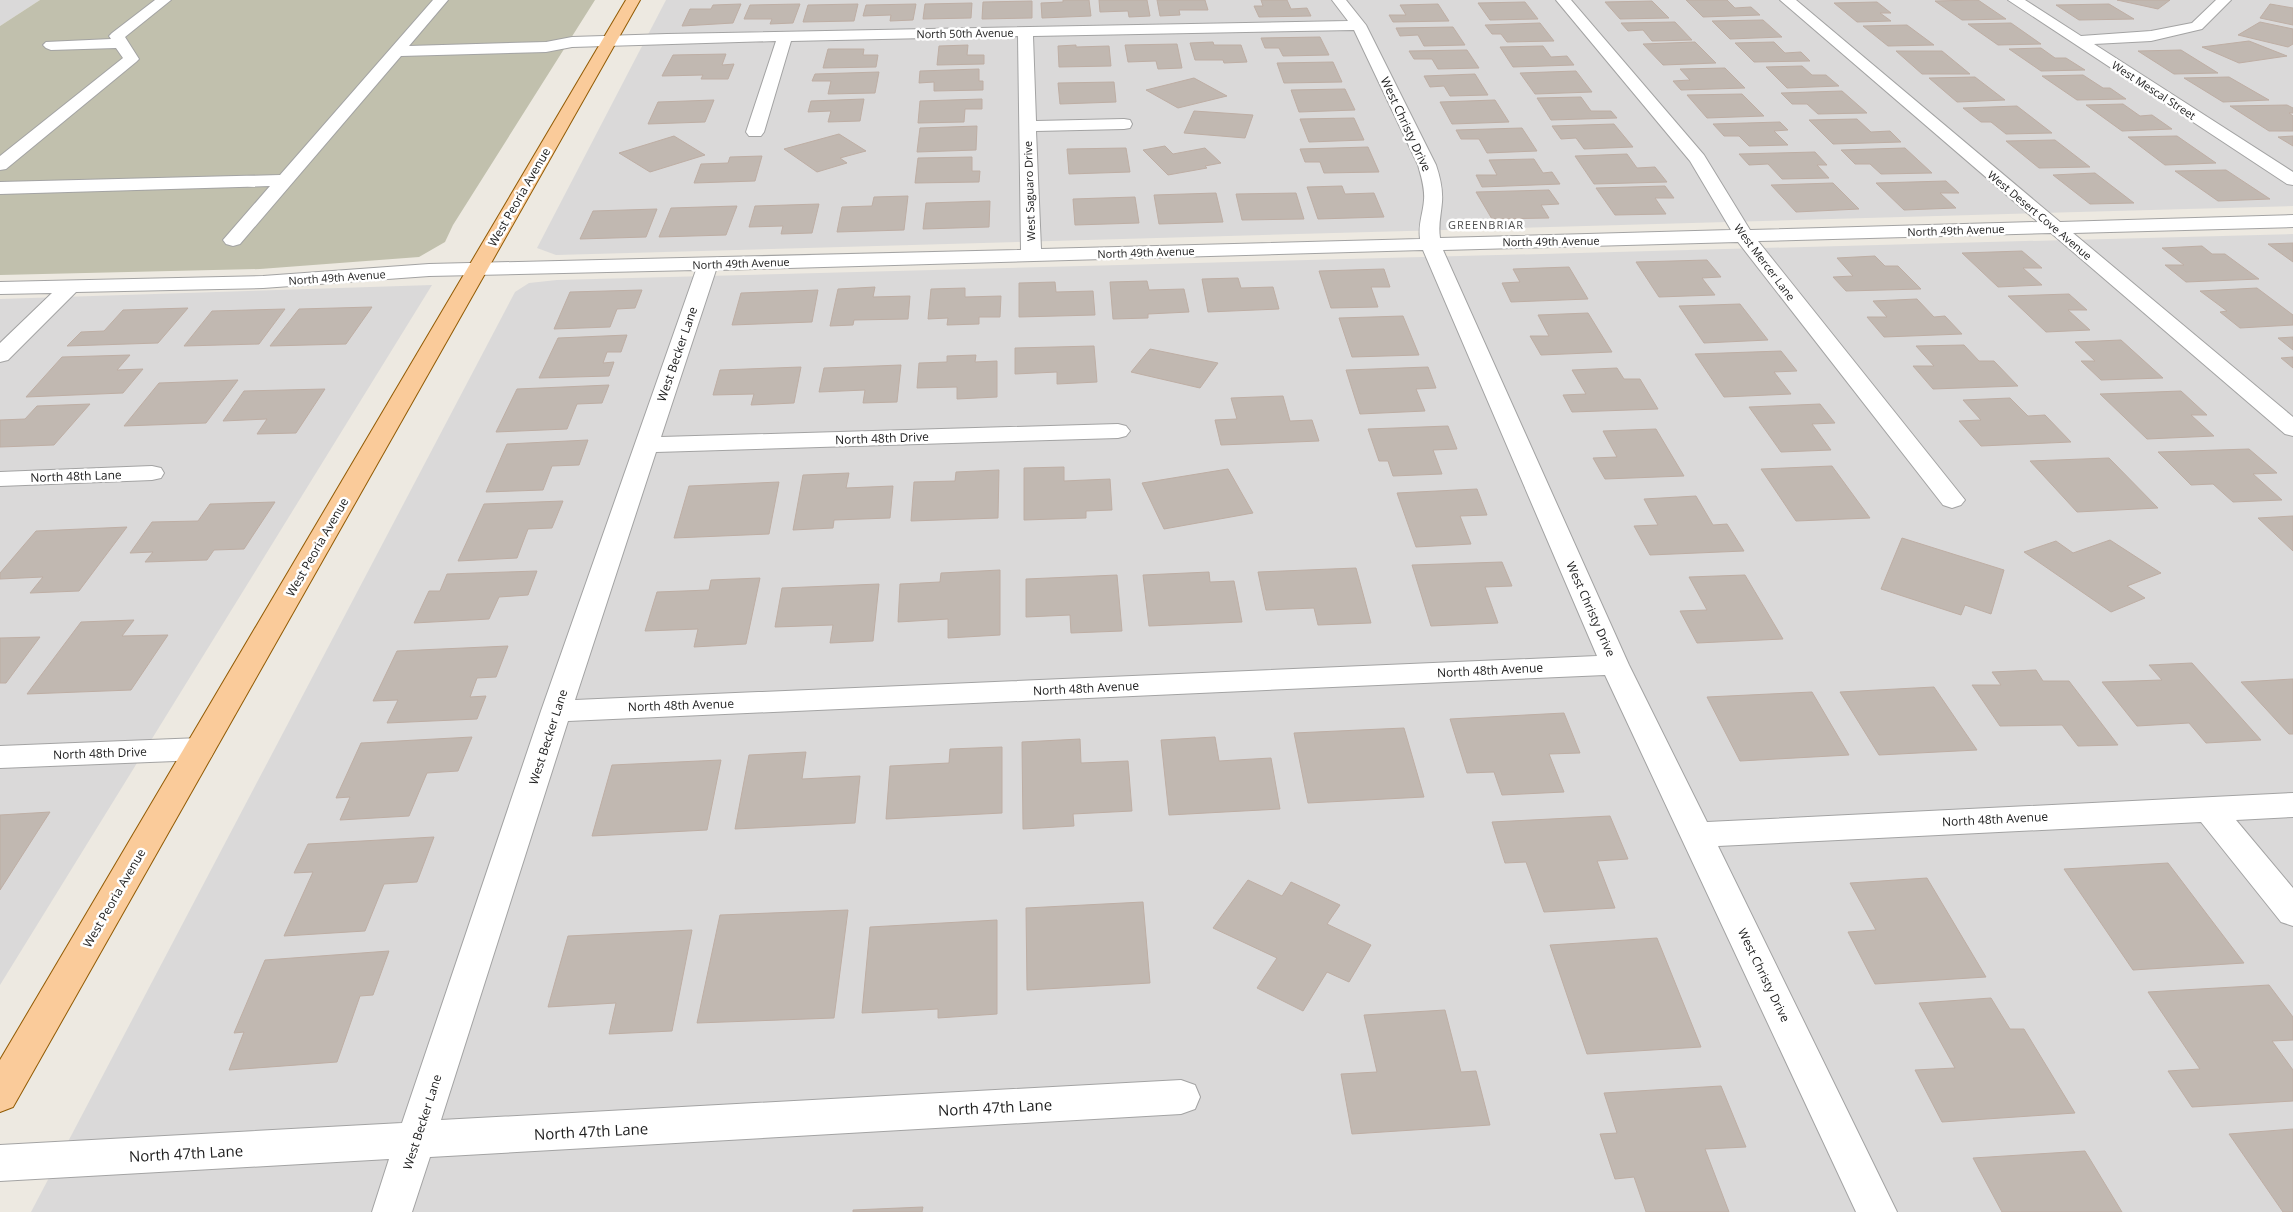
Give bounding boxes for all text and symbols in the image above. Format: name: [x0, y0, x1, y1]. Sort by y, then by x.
street label: North 50th Avenue: [916, 25, 1014, 41]
street label: West Mescal Street: [2109, 57, 2199, 123]
street label: West Christy Drive: [1377, 74, 1435, 174]
street label: West Saguaro Drive: [1020, 141, 1038, 241]
street label: West Peoria Avenue: [484, 144, 554, 250]
street label: West Desert Cove Avenue: [1985, 167, 2095, 263]
district label: GREENBRIAR: [1448, 217, 1524, 232]
street label: West Mercer Lane: [1731, 221, 1799, 303]
street label: North 49th Avenue: [1907, 221, 2005, 239]
street label: North 49th Avenue: [1502, 233, 1600, 249]
street label: North 49th Avenue: [1097, 243, 1195, 261]
street label: North 49th Avenue: [692, 254, 790, 272]
street label: North 49th Avenue: [288, 266, 386, 288]
street label: West Becker Lane: [653, 304, 701, 404]
street label: North 48th Drive: [835, 428, 929, 448]
street label: North 48th Lane: [30, 466, 122, 486]
street label: West Peoria Avenue: [282, 494, 352, 600]
street label: West Christy Drive: [1562, 559, 1620, 659]
street label: North 48th Avenue: [1437, 659, 1544, 681]
street label: North 48th Avenue: [1033, 677, 1140, 699]
street label: West Becker Lane: [525, 687, 572, 787]
street label: North 48th Avenue: [628, 695, 735, 715]
street label: North 48th Drive: [53, 743, 147, 763]
street label: North 48th Avenue: [1942, 808, 2049, 830]
street label: West Peoria Avenue: [79, 845, 149, 951]
street label: West Christy Drive: [1734, 925, 1794, 1025]
street label: West Becker Lane: [399, 1072, 446, 1172]
street label: North 47th Lane: [937, 1094, 1053, 1120]
street label: North 47th Lane: [533, 1118, 649, 1144]
street label: North 47th Lane: [128, 1140, 244, 1166]

